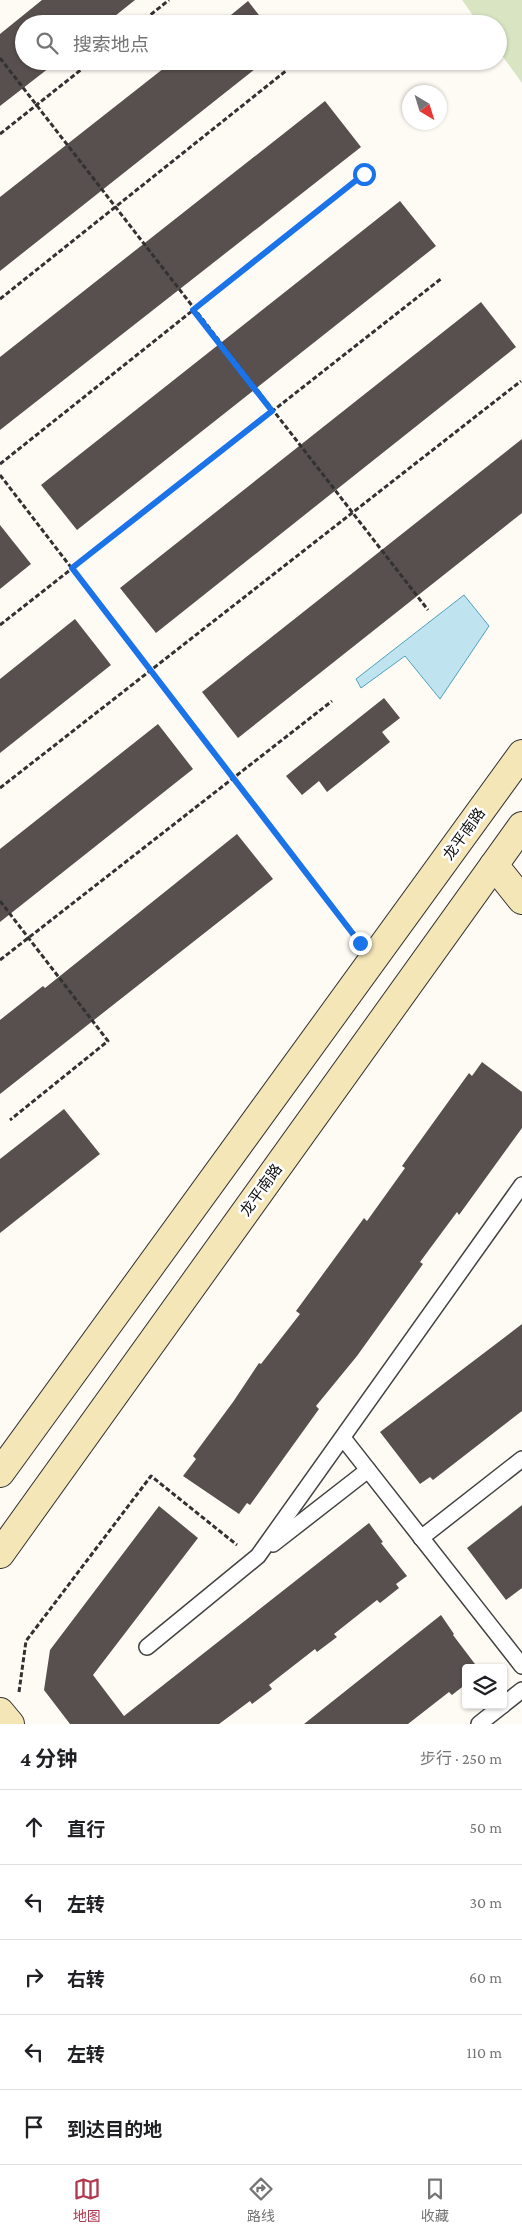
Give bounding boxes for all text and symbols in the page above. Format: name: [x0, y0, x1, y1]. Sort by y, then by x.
search box: [15, 15, 507, 70]
icon: search: [33, 29, 61, 57]
text: 搜索地点: [73, 34, 149, 55]
north arrow: [402, 85, 447, 130]
route start: [353, 163, 376, 186]
street label: 龙平南路: [439, 804, 488, 863]
route end: [349, 932, 372, 955]
street label: 龙平南路: [236, 1160, 285, 1219]
map controls: [462, 1664, 507, 1709]
button: layers: [462, 1664, 507, 1709]
text: 4 分钟: [20, 1747, 77, 1771]
text: 步行 · 250 m: [420, 1750, 502, 1767]
icon: ahead: [20, 1813, 48, 1841]
text: 直行: [67, 1819, 105, 1840]
text: 50 m: [470, 1819, 502, 1836]
icon: left: [20, 1888, 48, 1916]
text: 左转: [67, 1894, 105, 1915]
text: 30 m: [470, 1894, 502, 1911]
icon: right: [20, 1963, 48, 1991]
text: 右转: [67, 1969, 105, 1990]
text: 60 m: [469, 1969, 502, 1986]
icon: left: [20, 2038, 48, 2066]
text: 左转: [67, 2044, 105, 2065]
text: 110 m: [466, 2044, 502, 2061]
icon: arrive: [20, 2113, 48, 2141]
text: 到达目的地: [67, 2119, 162, 2140]
tab: 地图: [73, 2175, 101, 2225]
tab: 路线: [247, 2175, 275, 2225]
tab: 收藏: [421, 2175, 449, 2225]

